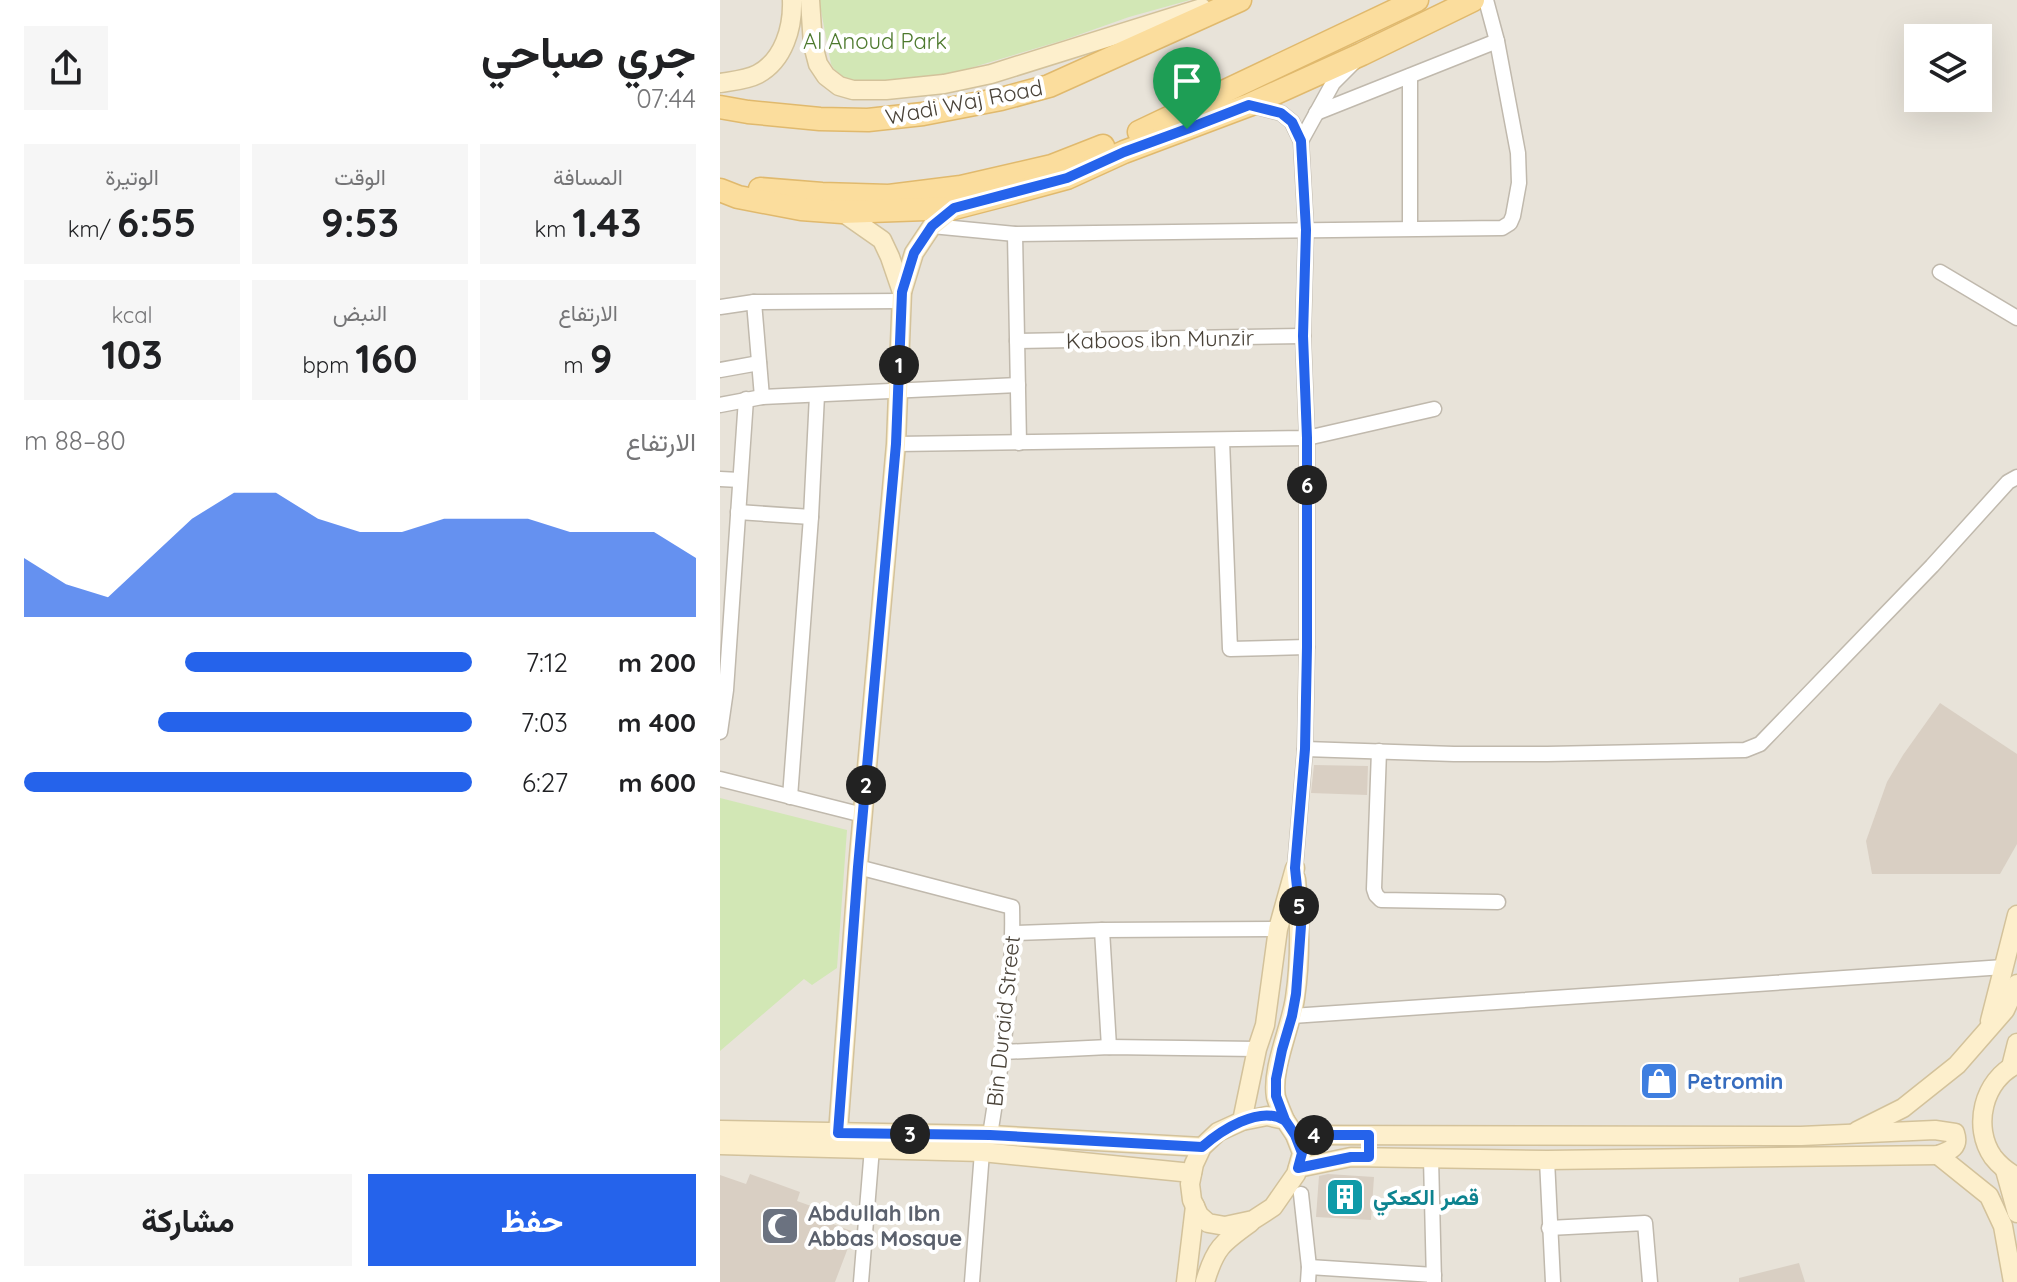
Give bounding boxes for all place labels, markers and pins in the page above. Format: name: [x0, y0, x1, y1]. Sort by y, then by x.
pin: [1153, 47, 1221, 129]
pin: 1: [879, 345, 919, 385]
pin: 6: [1287, 465, 1327, 505]
pin: 2: [846, 765, 886, 805]
pin: 5: [1279, 886, 1319, 926]
shop icon: Petromin: [1638, 1060, 1680, 1102]
place label: Petromin: [1687, 1067, 1783, 1095]
pin: 3: [890, 1114, 930, 1154]
pin: 4: [1294, 1115, 1334, 1155]
building icon: قصر الكعكي: [1324, 1176, 1366, 1218]
place label: قصر الكعكي: [1373, 1183, 1479, 1216]
place label: Abdullah Ibn Abbas Mosque: [808, 1199, 962, 1252]
mosque icon: Abdullah Ibn Abbas Mosque: [759, 1205, 801, 1247]

